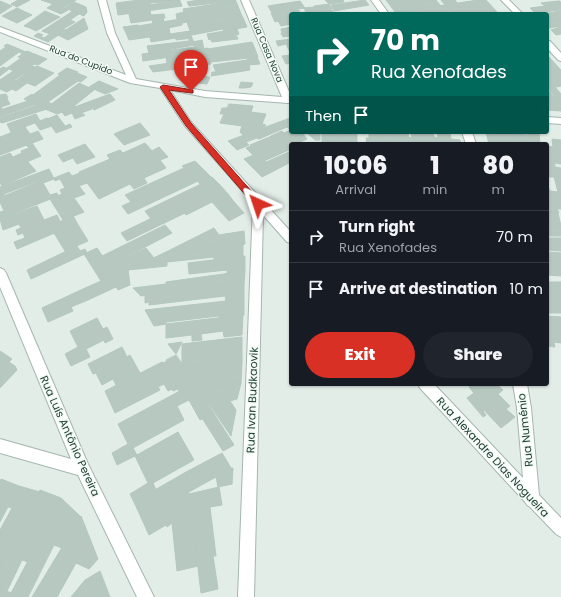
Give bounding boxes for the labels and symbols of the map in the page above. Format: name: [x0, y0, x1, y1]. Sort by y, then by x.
street label: Rua Casa Nova: [248, 16, 286, 84]
street label: Rua do Cupido: [48, 42, 115, 78]
pin: [174, 50, 208, 91]
position arrow: [237, 183, 279, 225]
street label: Rua Ivan Budkaovik: [242, 346, 262, 453]
street label: Rua Luís Antônio Pereira: [36, 373, 104, 499]
street label: Rua Numénio: [513, 392, 537, 468]
street label: Rua Alexandre Dias Nogueira: [433, 393, 553, 521]

